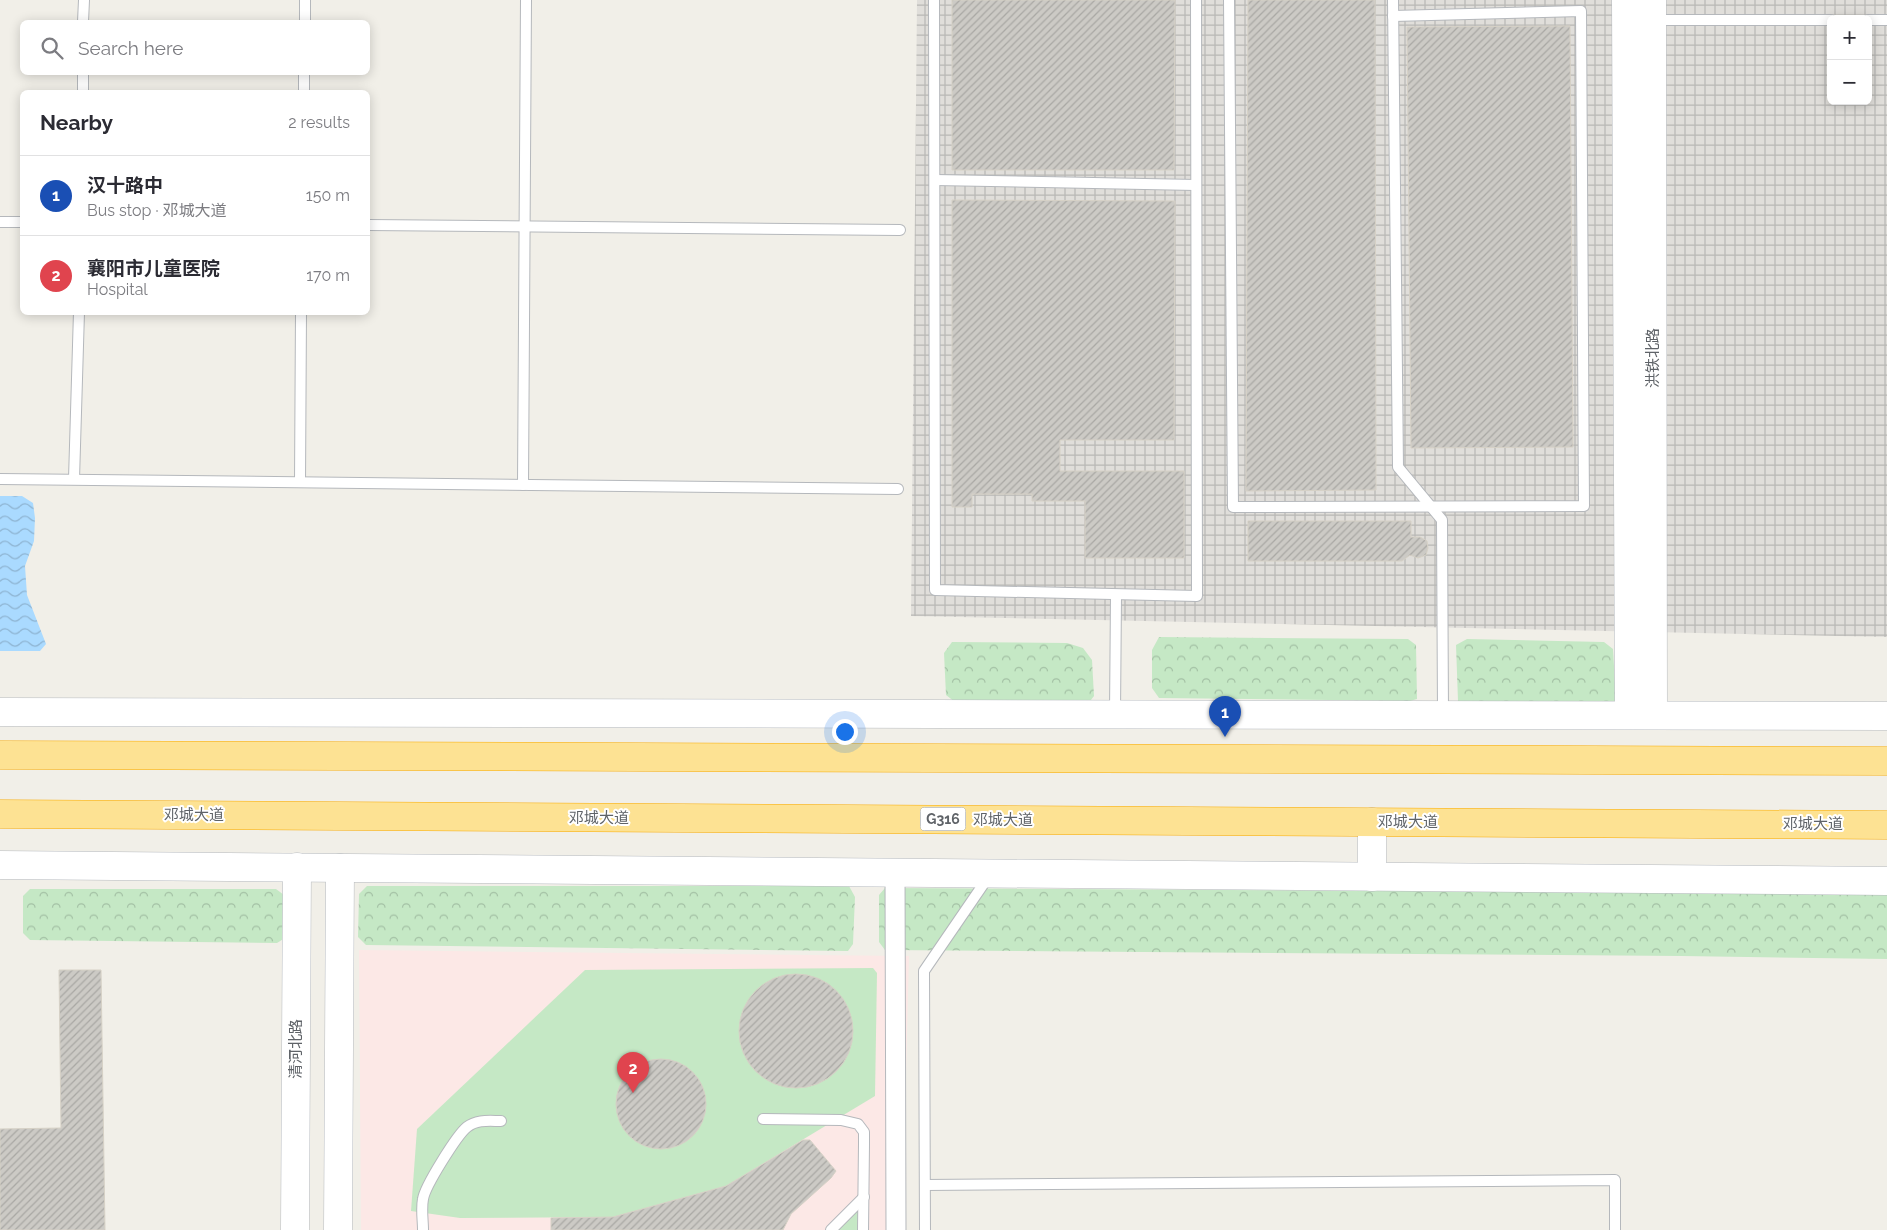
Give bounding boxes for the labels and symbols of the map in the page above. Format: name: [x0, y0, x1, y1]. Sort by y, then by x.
street label: 洪铁北路: [1644, 328, 1662, 388]
pin: 1: [1209, 696, 1241, 737]
your location: [832, 719, 858, 745]
street label: 邓城大道: [164, 806, 224, 824]
road number: G316: [920, 808, 966, 831]
street label: 邓城大道: [569, 809, 629, 827]
street label: 邓城大道: [973, 811, 1033, 829]
street label: 邓城大道: [1378, 813, 1438, 831]
street label: 邓城大道: [1783, 815, 1843, 833]
street label: 清河北路: [287, 1019, 305, 1079]
pin: 2: [617, 1052, 649, 1093]

